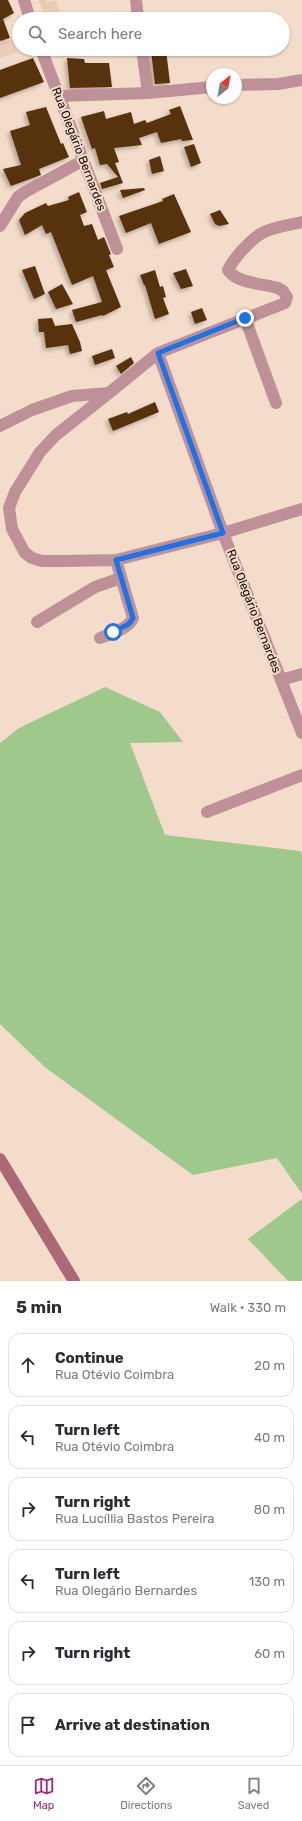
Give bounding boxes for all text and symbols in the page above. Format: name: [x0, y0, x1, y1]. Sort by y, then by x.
search box: [12, 12, 290, 56]
icon: search: [26, 23, 48, 45]
text: Search here: [58, 25, 142, 43]
north arrow: [206, 68, 242, 104]
street label: Rua Olegário Bernardes: [49, 85, 109, 213]
route end: [236, 309, 254, 327]
street label: Rua Olegário Bernardes: [224, 547, 284, 675]
route start: [104, 623, 122, 641]
text: 5 min: [16, 1297, 62, 1317]
text: Walk · 330 m: [210, 1300, 286, 1315]
text: Continue: [55, 1349, 124, 1367]
icon: ahead: [17, 1354, 39, 1376]
text: 20 m: [254, 1358, 285, 1373]
text: Rua Otévio Coimbra: [55, 1367, 174, 1382]
text: Turn left: [55, 1421, 120, 1439]
icon: left: [17, 1426, 39, 1448]
text: 40 m: [254, 1430, 285, 1445]
text: Rua Otévio Coimbra: [55, 1439, 174, 1454]
text: Turn right: [55, 1493, 130, 1511]
icon: right: [17, 1498, 39, 1520]
text: 80 m: [254, 1502, 285, 1517]
text: Rua Lucíllia Bastos Pereira: [55, 1511, 214, 1526]
text: Turn left: [55, 1565, 120, 1583]
icon: left: [17, 1570, 39, 1592]
text: 130 m: [249, 1574, 285, 1589]
text: Rua Olegário Bernardes: [55, 1583, 197, 1598]
icon: right: [17, 1642, 39, 1664]
text: Turn right: [55, 1644, 130, 1662]
text: 60 m: [254, 1646, 285, 1661]
icon: arrive: [17, 1714, 39, 1736]
text: Arrive at destination: [55, 1716, 210, 1734]
tab: Map: [33, 1775, 55, 1812]
tab: Directions: [120, 1775, 172, 1812]
tab: Saved: [238, 1775, 269, 1812]

